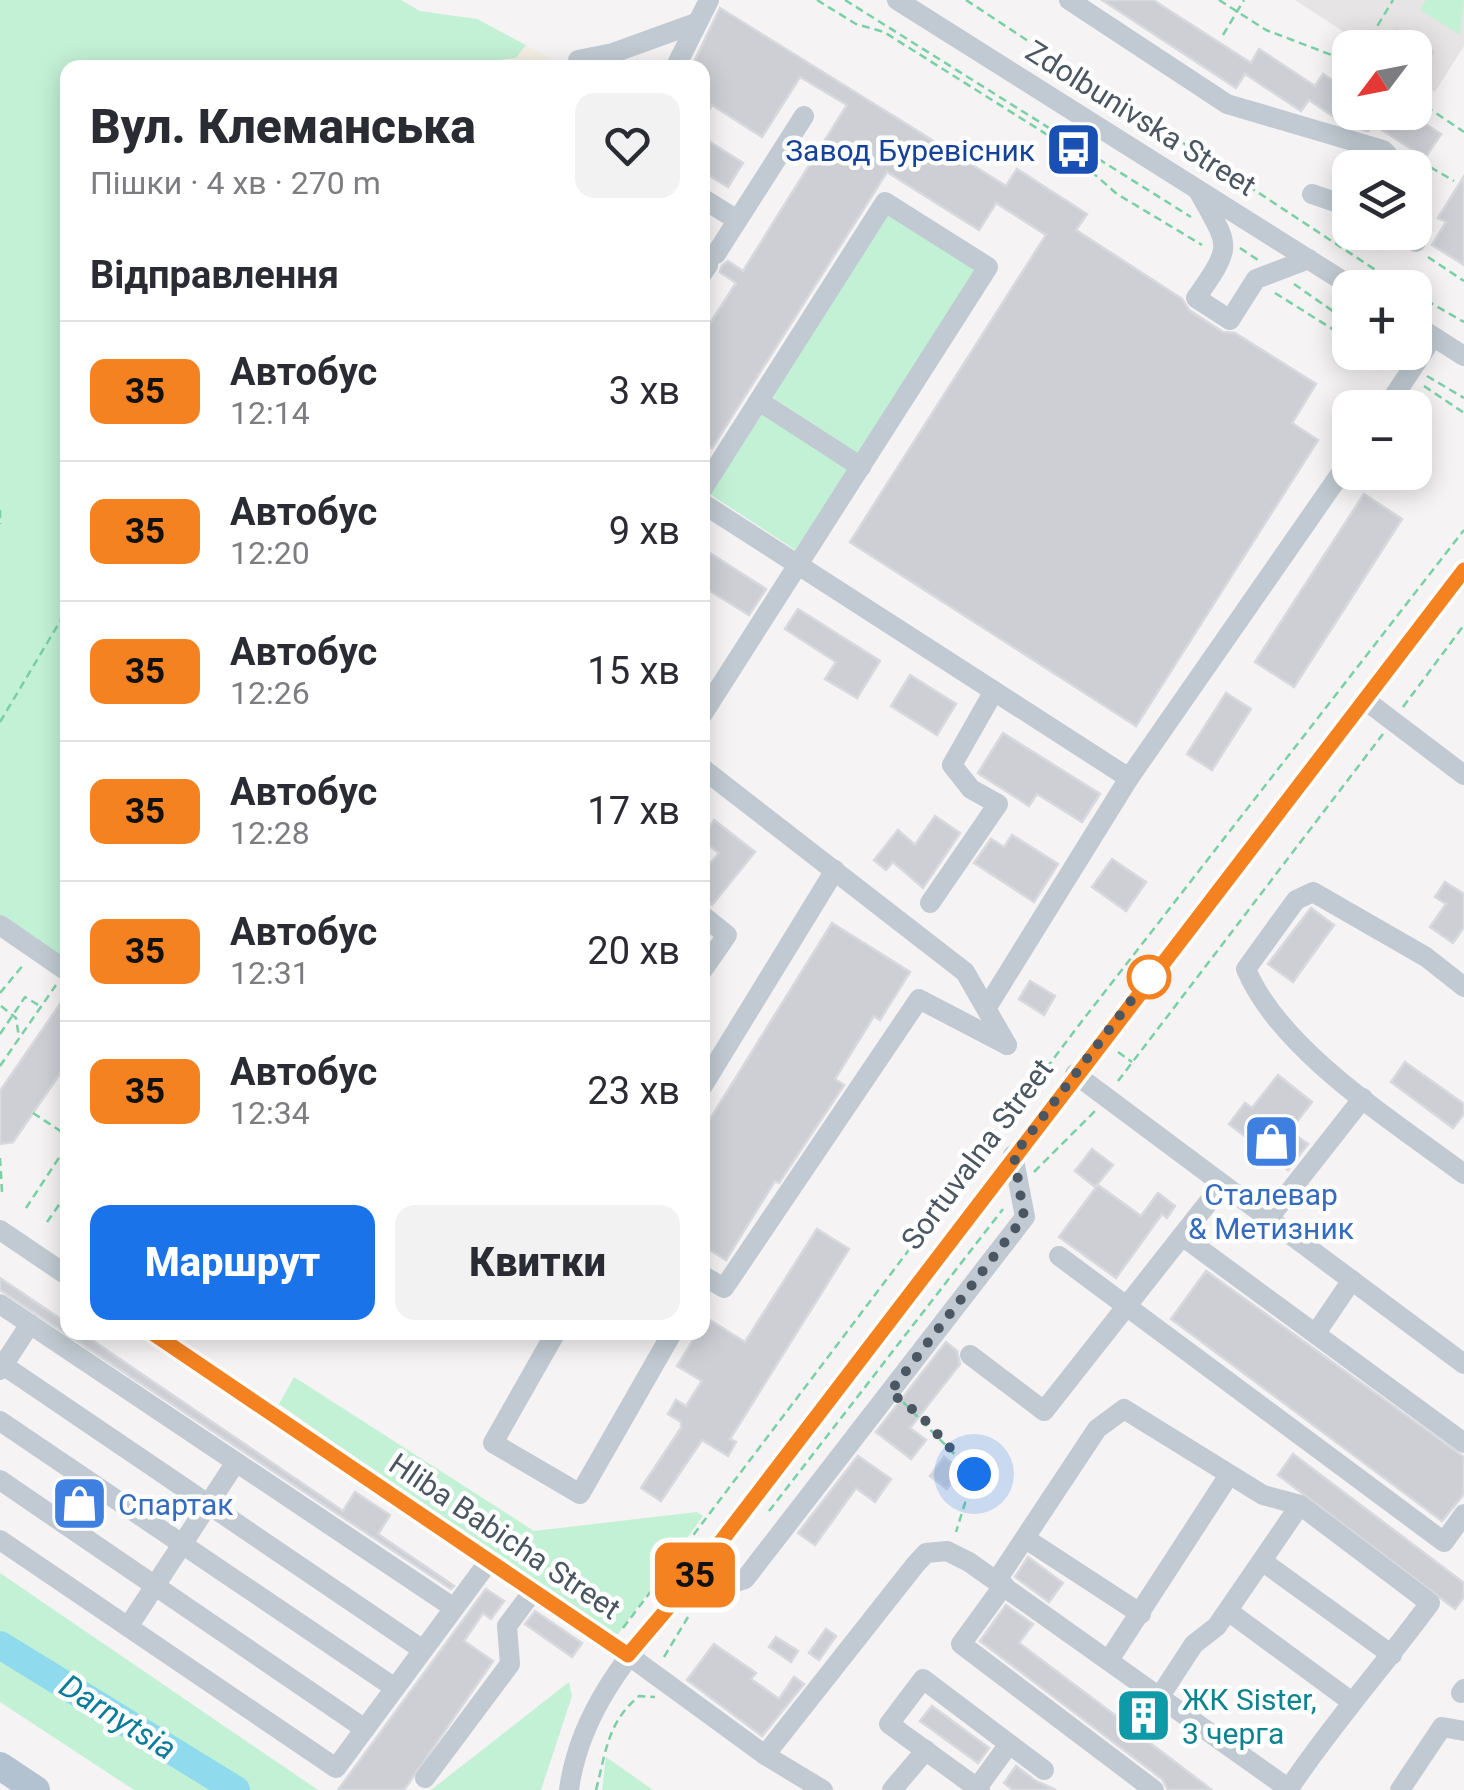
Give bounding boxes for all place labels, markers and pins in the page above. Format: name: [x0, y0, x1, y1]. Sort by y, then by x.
bus stop icon: Завод Буревісник: [1044, 120, 1104, 180]
place label: Завод Буревісник: [785, 133, 1035, 168]
unlabelled marker: [1128, 956, 1170, 998]
shop icon: Сталевар & Метизник: [1241, 1112, 1301, 1172]
place label: Сталевар & Метизник: [1188, 1177, 1354, 1246]
shop icon: Спартак: [49, 1474, 109, 1534]
place label: Спартак: [118, 1487, 234, 1522]
place label: ЖК Sister, 3 черга: [1182, 1682, 1317, 1751]
building icon: ЖК Sister, 3 черга: [1113, 1686, 1173, 1746]

